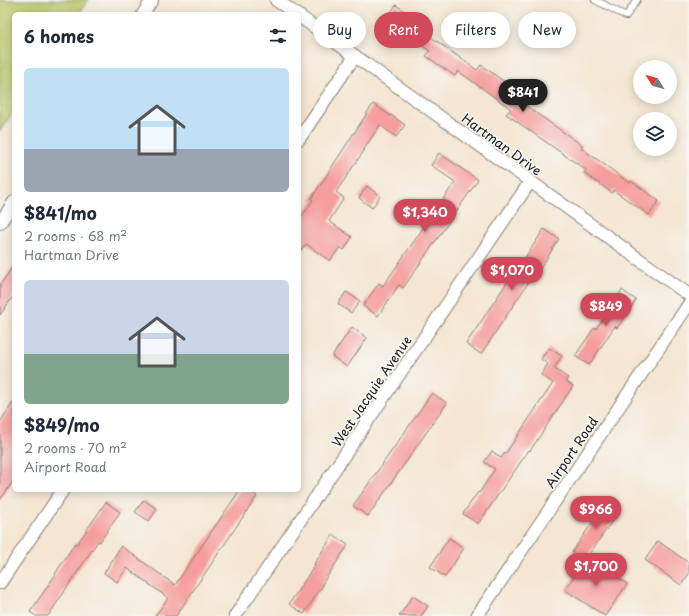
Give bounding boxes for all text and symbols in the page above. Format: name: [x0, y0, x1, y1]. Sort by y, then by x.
chip: Buy: [313, 12, 366, 48]
chip: Rent: [374, 12, 433, 48]
chip: Filters: [441, 12, 510, 48]
chip: New: [518, 12, 576, 48]
text: 6 homes: [24, 23, 94, 49]
icon: filters: [267, 25, 289, 47]
north arrow: [633, 60, 677, 104]
map controls: [633, 60, 677, 156]
pin: $841: [499, 79, 547, 113]
text: $841: [508, 82, 538, 101]
icon: home: [121, 94, 193, 166]
street label: Hartman Drive: [458, 108, 546, 180]
button: layers: [633, 112, 677, 156]
pin: $1,340: [392, 199, 458, 233]
text: $841/mo: [24, 200, 97, 226]
text: $1,340: [402, 202, 448, 221]
text: 2 rooms · 68 m²: [24, 226, 127, 245]
text: Hartman Drive: [24, 245, 119, 264]
pin: $1,070: [479, 257, 545, 291]
text: $1,070: [490, 260, 534, 279]
pin: $849: [582, 293, 630, 327]
text: $849: [589, 296, 623, 315]
icon: home: [121, 306, 193, 378]
street label: West Jacquie Avenue: [327, 332, 415, 450]
text: $849/mo: [24, 412, 99, 438]
street label: Airport Road: [540, 412, 602, 492]
text: 2 rooms · 70 m²: [24, 438, 127, 457]
text: Airport Road: [24, 457, 107, 476]
pin: $966: [572, 496, 620, 530]
text: $966: [579, 499, 613, 518]
pin: $1,700: [563, 553, 629, 587]
text: $1,700: [574, 556, 618, 575]

